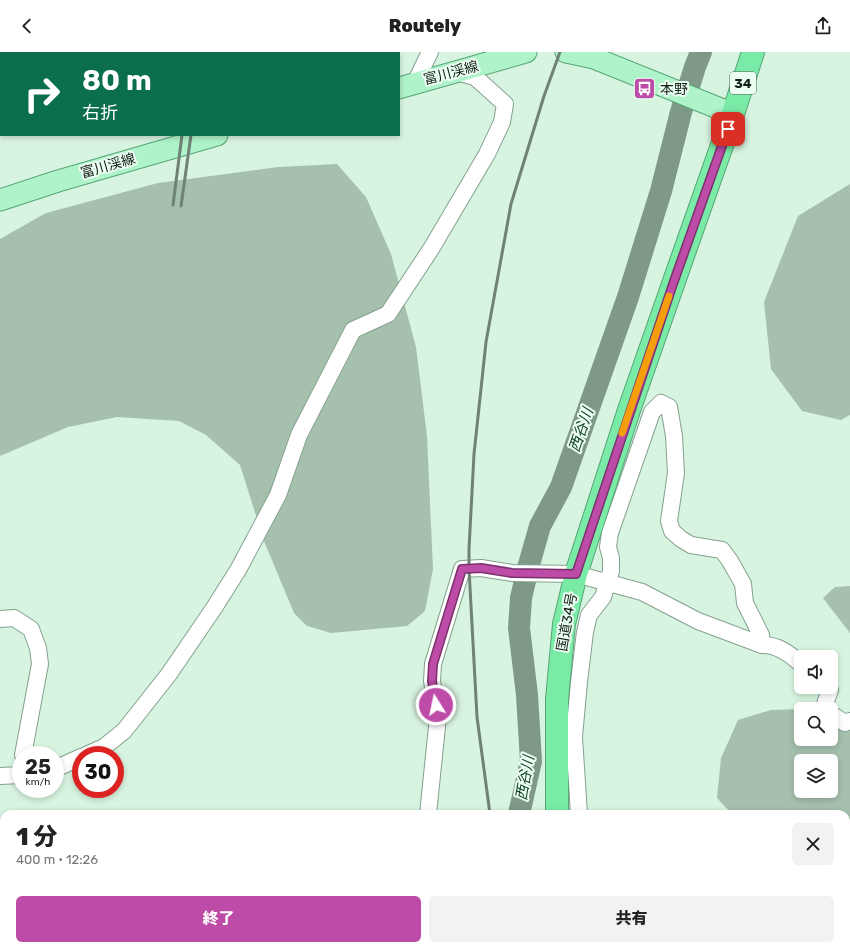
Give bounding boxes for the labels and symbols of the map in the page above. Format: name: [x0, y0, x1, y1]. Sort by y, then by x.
street label: 富川渓線: [422, 58, 480, 88]
road number: 34: [730, 72, 756, 94]
bus stop icon: 本野: [632, 76, 658, 102]
place label: 本野: [660, 81, 688, 98]
pin: [711, 112, 745, 146]
street label: 富川渓線: [79, 150, 137, 182]
water label: 西谷川: [565, 404, 597, 454]
street label: 国道34号: [553, 591, 581, 653]
position arrow: [415, 684, 457, 726]
speed limit sign: 30: [72, 746, 124, 798]
water label: 西谷川: [512, 752, 538, 802]

